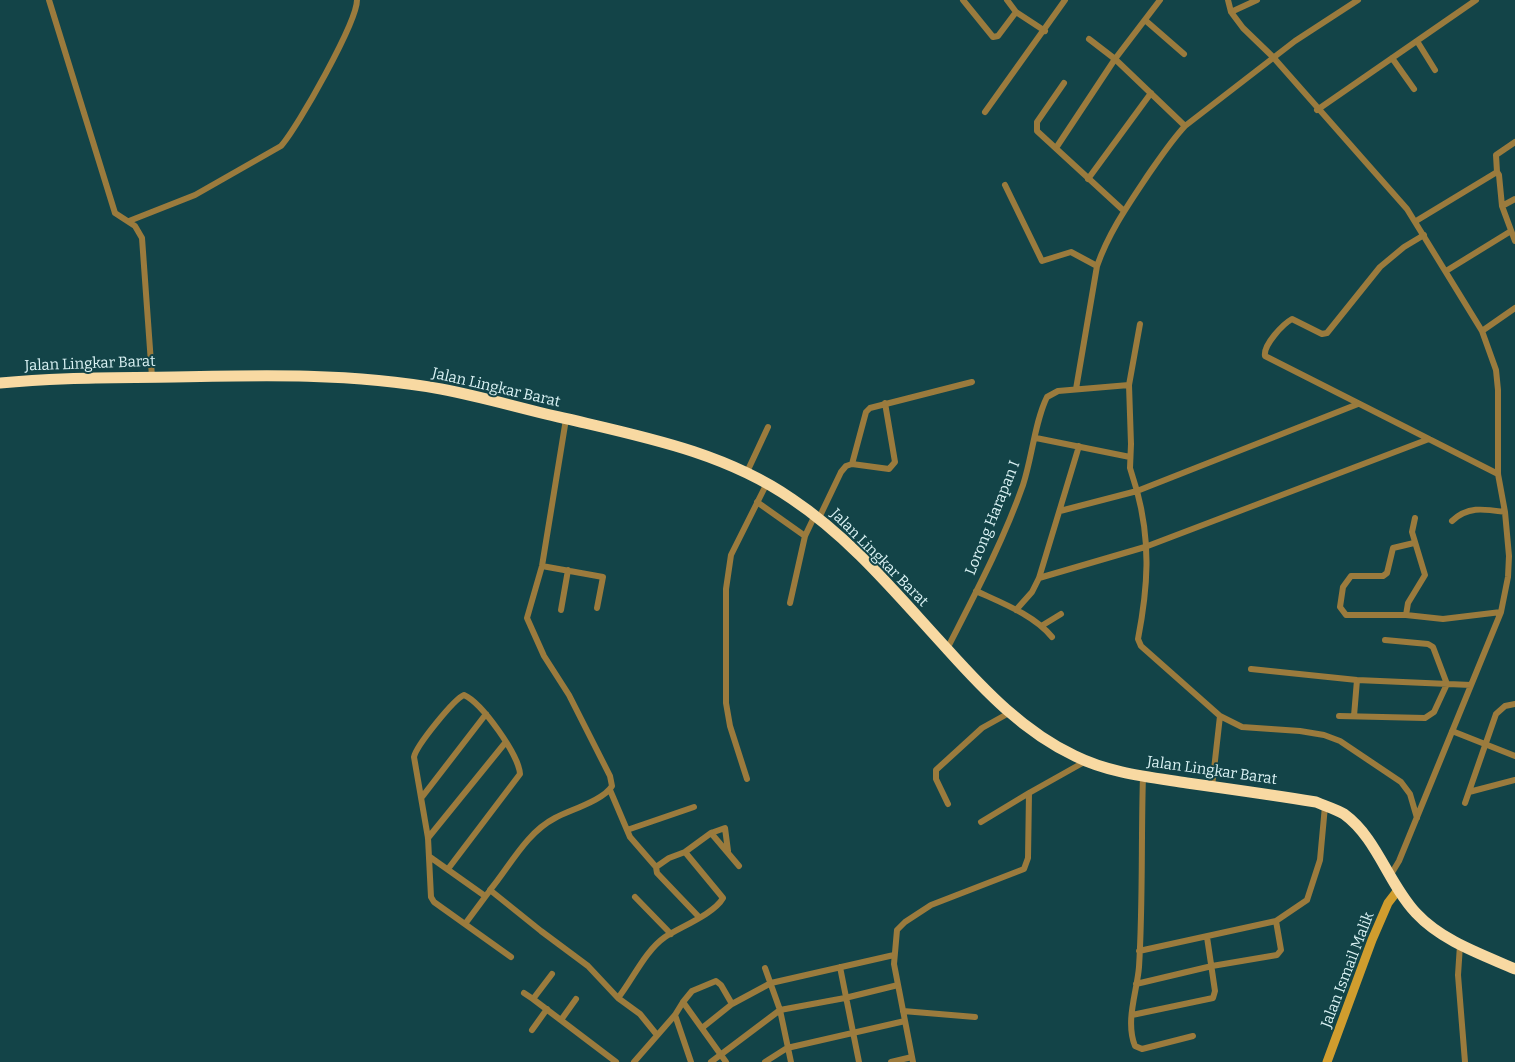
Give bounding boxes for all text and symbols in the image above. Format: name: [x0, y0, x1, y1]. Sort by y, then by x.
street label: Jalan Lingkar Barat: [24, 353, 156, 375]
street label: Jalan Lingkar Barat: [430, 364, 562, 412]
street label: Lorong Harapan I: [962, 458, 1024, 578]
street label: Jalan Lingkar Barat: [826, 505, 932, 611]
street label: Jalan Lingkar Barat: [1146, 753, 1278, 789]
street label: Jalan Ismail Malik: [1318, 909, 1378, 1031]

